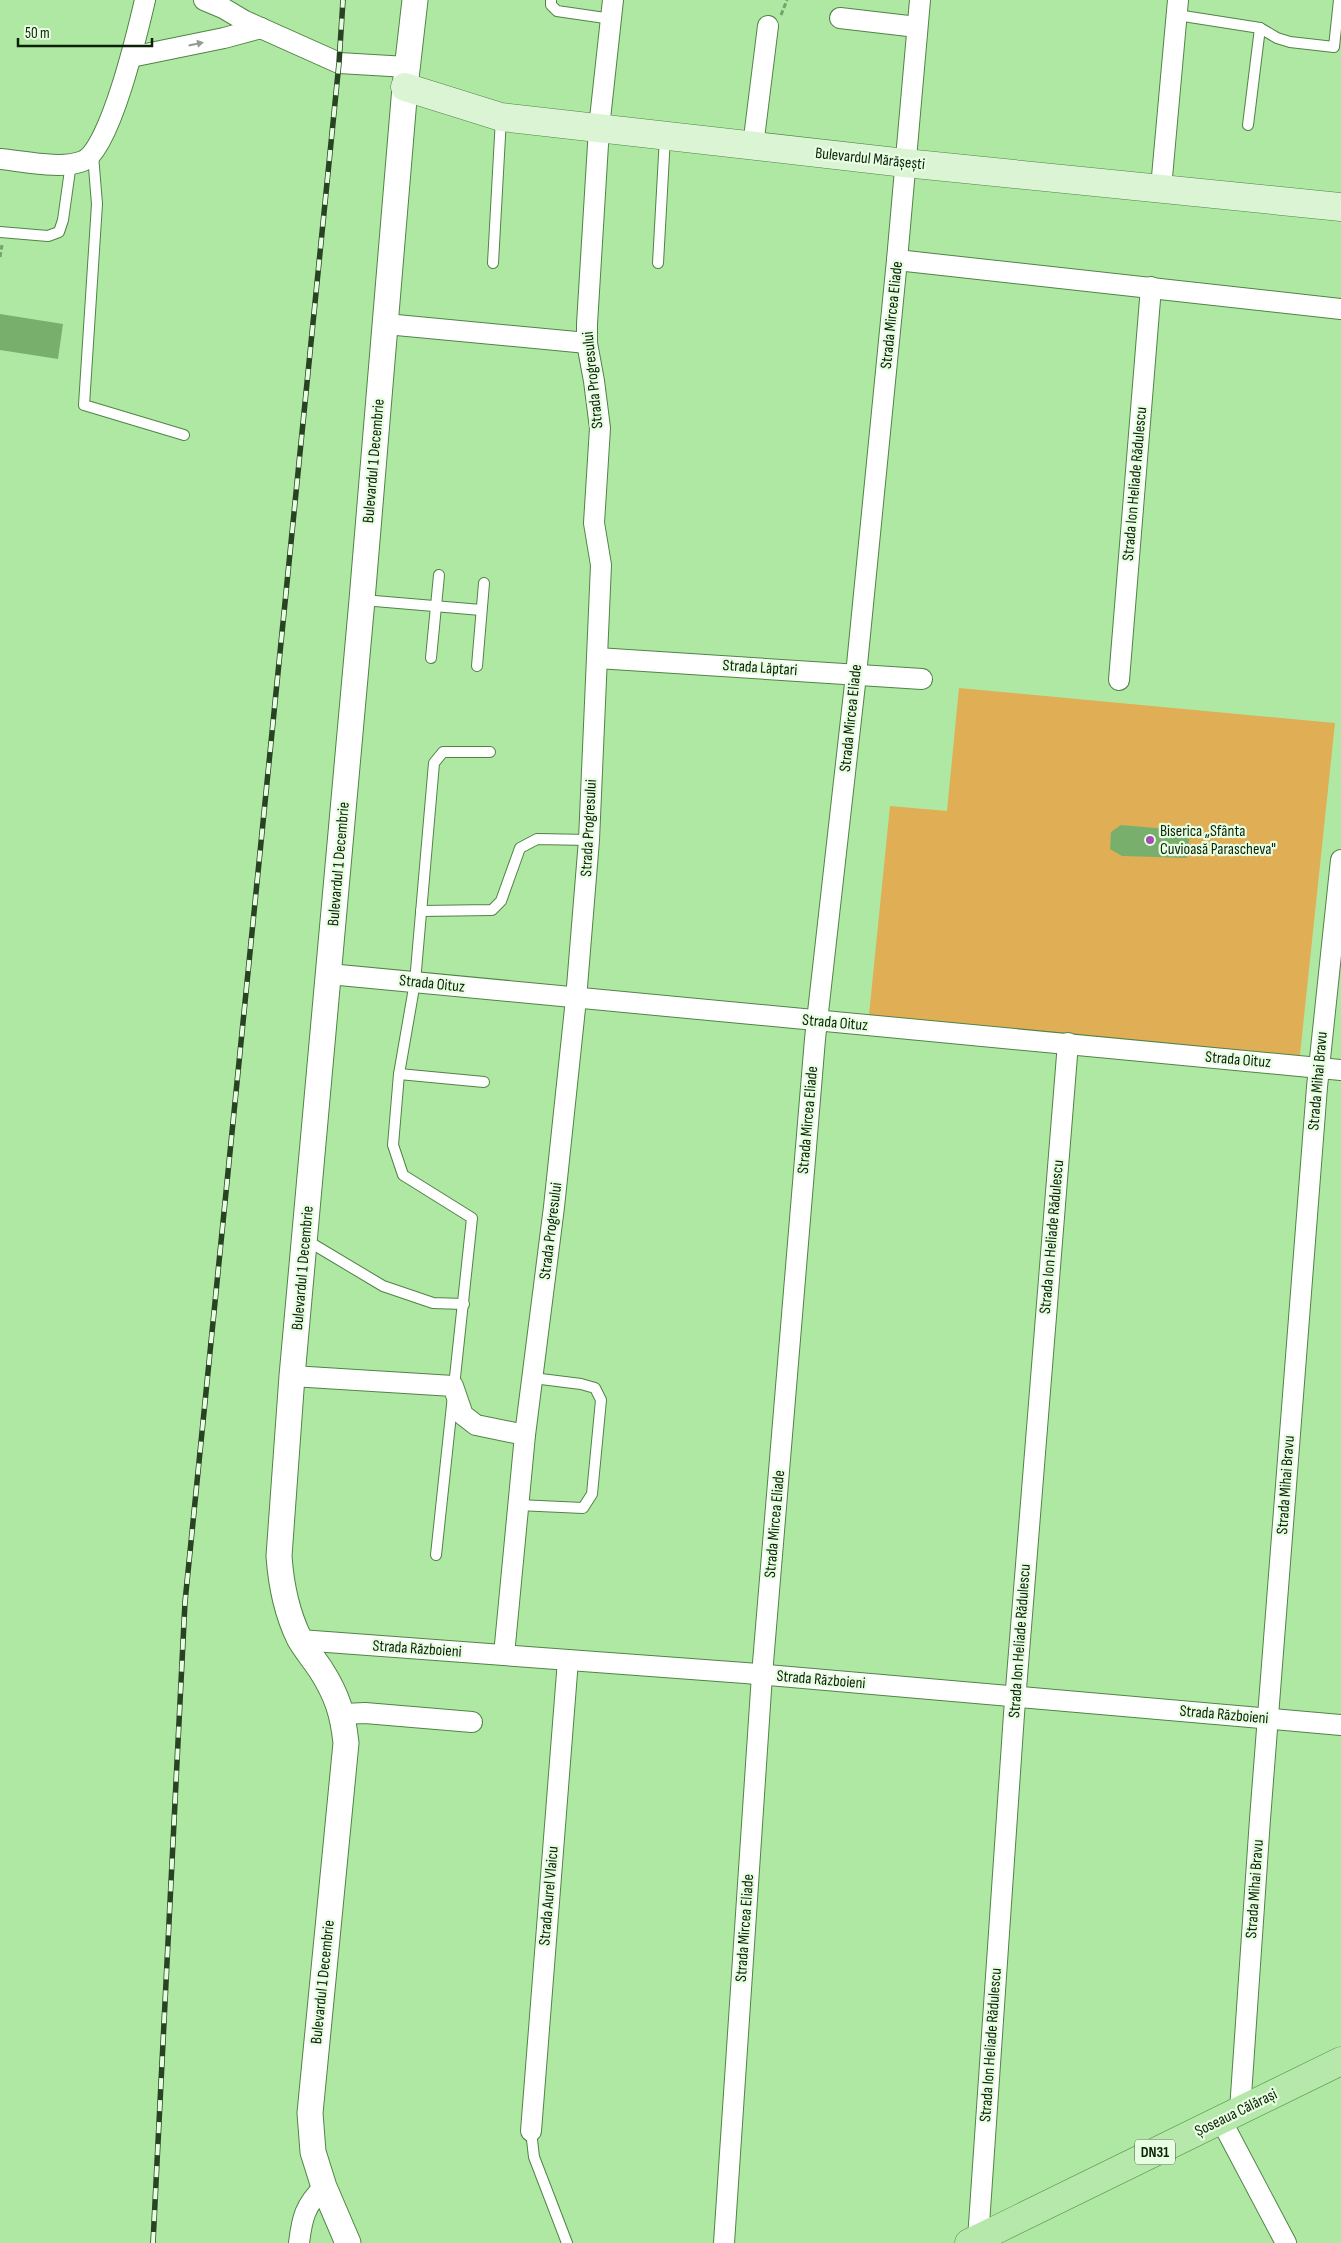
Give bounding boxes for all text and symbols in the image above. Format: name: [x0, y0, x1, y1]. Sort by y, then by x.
scale bar: [18, 15, 151, 47]
text: 50 m: [25, 24, 50, 43]
one-way arrow: [189, 40, 204, 48]
street label: Bulevardul Mărășești: [814, 144, 926, 174]
street label: Strada Mircea Eliade: [877, 260, 907, 370]
street label: Strada Progresului: [578, 331, 608, 429]
street label: Bulevardul 1 Decembrie: [359, 398, 389, 524]
street label: Strada Ion Heliade Rădulescu: [1119, 406, 1151, 562]
street label: Strada Lăptari: [722, 656, 798, 680]
street label: Strada Mircea Eliade: [836, 663, 866, 773]
street label: Strada Progresului: [577, 779, 601, 877]
street label: Bulevardul 1 Decembrie: [324, 801, 354, 927]
place label: Biserica „Sfânta Cuvioasă Parascheva": [1160, 822, 1276, 859]
marker: Biserica „Sfânta Cuvioasă Parascheva": [1144, 834, 1156, 846]
street label: Strada Oituz: [398, 971, 466, 997]
street label: Strada Oituz: [801, 1011, 869, 1035]
street label: Strada Mihai Bravu: [1304, 1031, 1332, 1131]
street label: Strada Oituz: [1204, 1048, 1272, 1072]
street label: Strada Mircea Eliade: [794, 1065, 822, 1175]
street label: Strada Ion Heliade Rădulescu: [1036, 1159, 1068, 1315]
street label: Strada Progresului: [536, 1181, 566, 1281]
street label: Bulevardul 1 Decembrie: [288, 1205, 318, 1331]
street label: Strada Mihai Bravu: [1273, 1435, 1299, 1535]
street label: Strada Mircea Eliade: [761, 1469, 789, 1579]
street label: Strada Ion Heliade Rădulescu: [1005, 1563, 1035, 1719]
street label: Strada Războieni: [372, 1636, 462, 1662]
street label: Strada Războieni: [776, 1667, 866, 1693]
street label: Strada Războieni: [1179, 1702, 1269, 1728]
street label: Strada Mihai Bravu: [1242, 1839, 1268, 1939]
street label: Strada Aurel Vlaicu: [535, 1845, 563, 1947]
street label: Strada Mircea Eliade: [732, 1873, 758, 1983]
street label: Bulevardul 1 Decembrie: [307, 1919, 339, 2045]
street label: Strada Ion Heliade Rădulescu: [976, 1967, 1006, 2123]
street label: Șoseaua Călărași: [1192, 2085, 1280, 2141]
road number: DN31: [1135, 2140, 1175, 2164]

